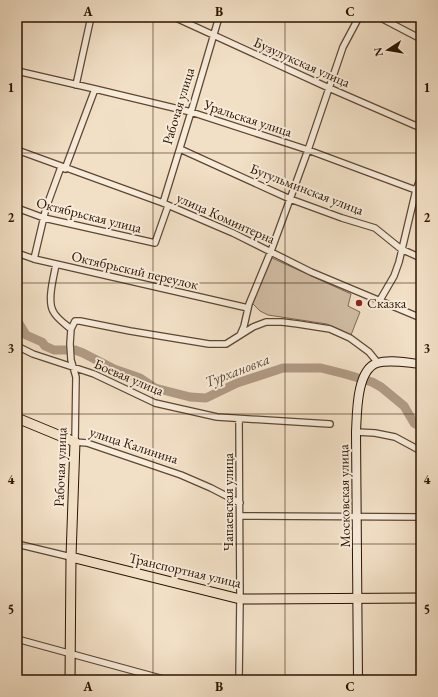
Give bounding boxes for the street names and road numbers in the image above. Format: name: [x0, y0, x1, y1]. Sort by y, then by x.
street label: Бузулукская улица: [251, 33, 353, 91]
street label: Рабочая улица: [158, 65, 198, 147]
street label: Уральская улица: [201, 95, 295, 141]
street label: Бугульминская улица: [248, 159, 367, 219]
street label: улица Коминтерна: [174, 188, 278, 248]
street label: Октябрьская улица: [34, 193, 144, 237]
street label: Октябрьский переулок: [70, 247, 201, 293]
street label: Боевая улица: [91, 354, 167, 400]
street label: улица Калинина: [87, 422, 181, 468]
street label: Рабочая улица: [50, 427, 70, 507]
street label: Московская улица: [334, 444, 354, 548]
street label: Чапаевская улица: [219, 452, 237, 551]
street label: Транспортная улица: [127, 548, 243, 592]

